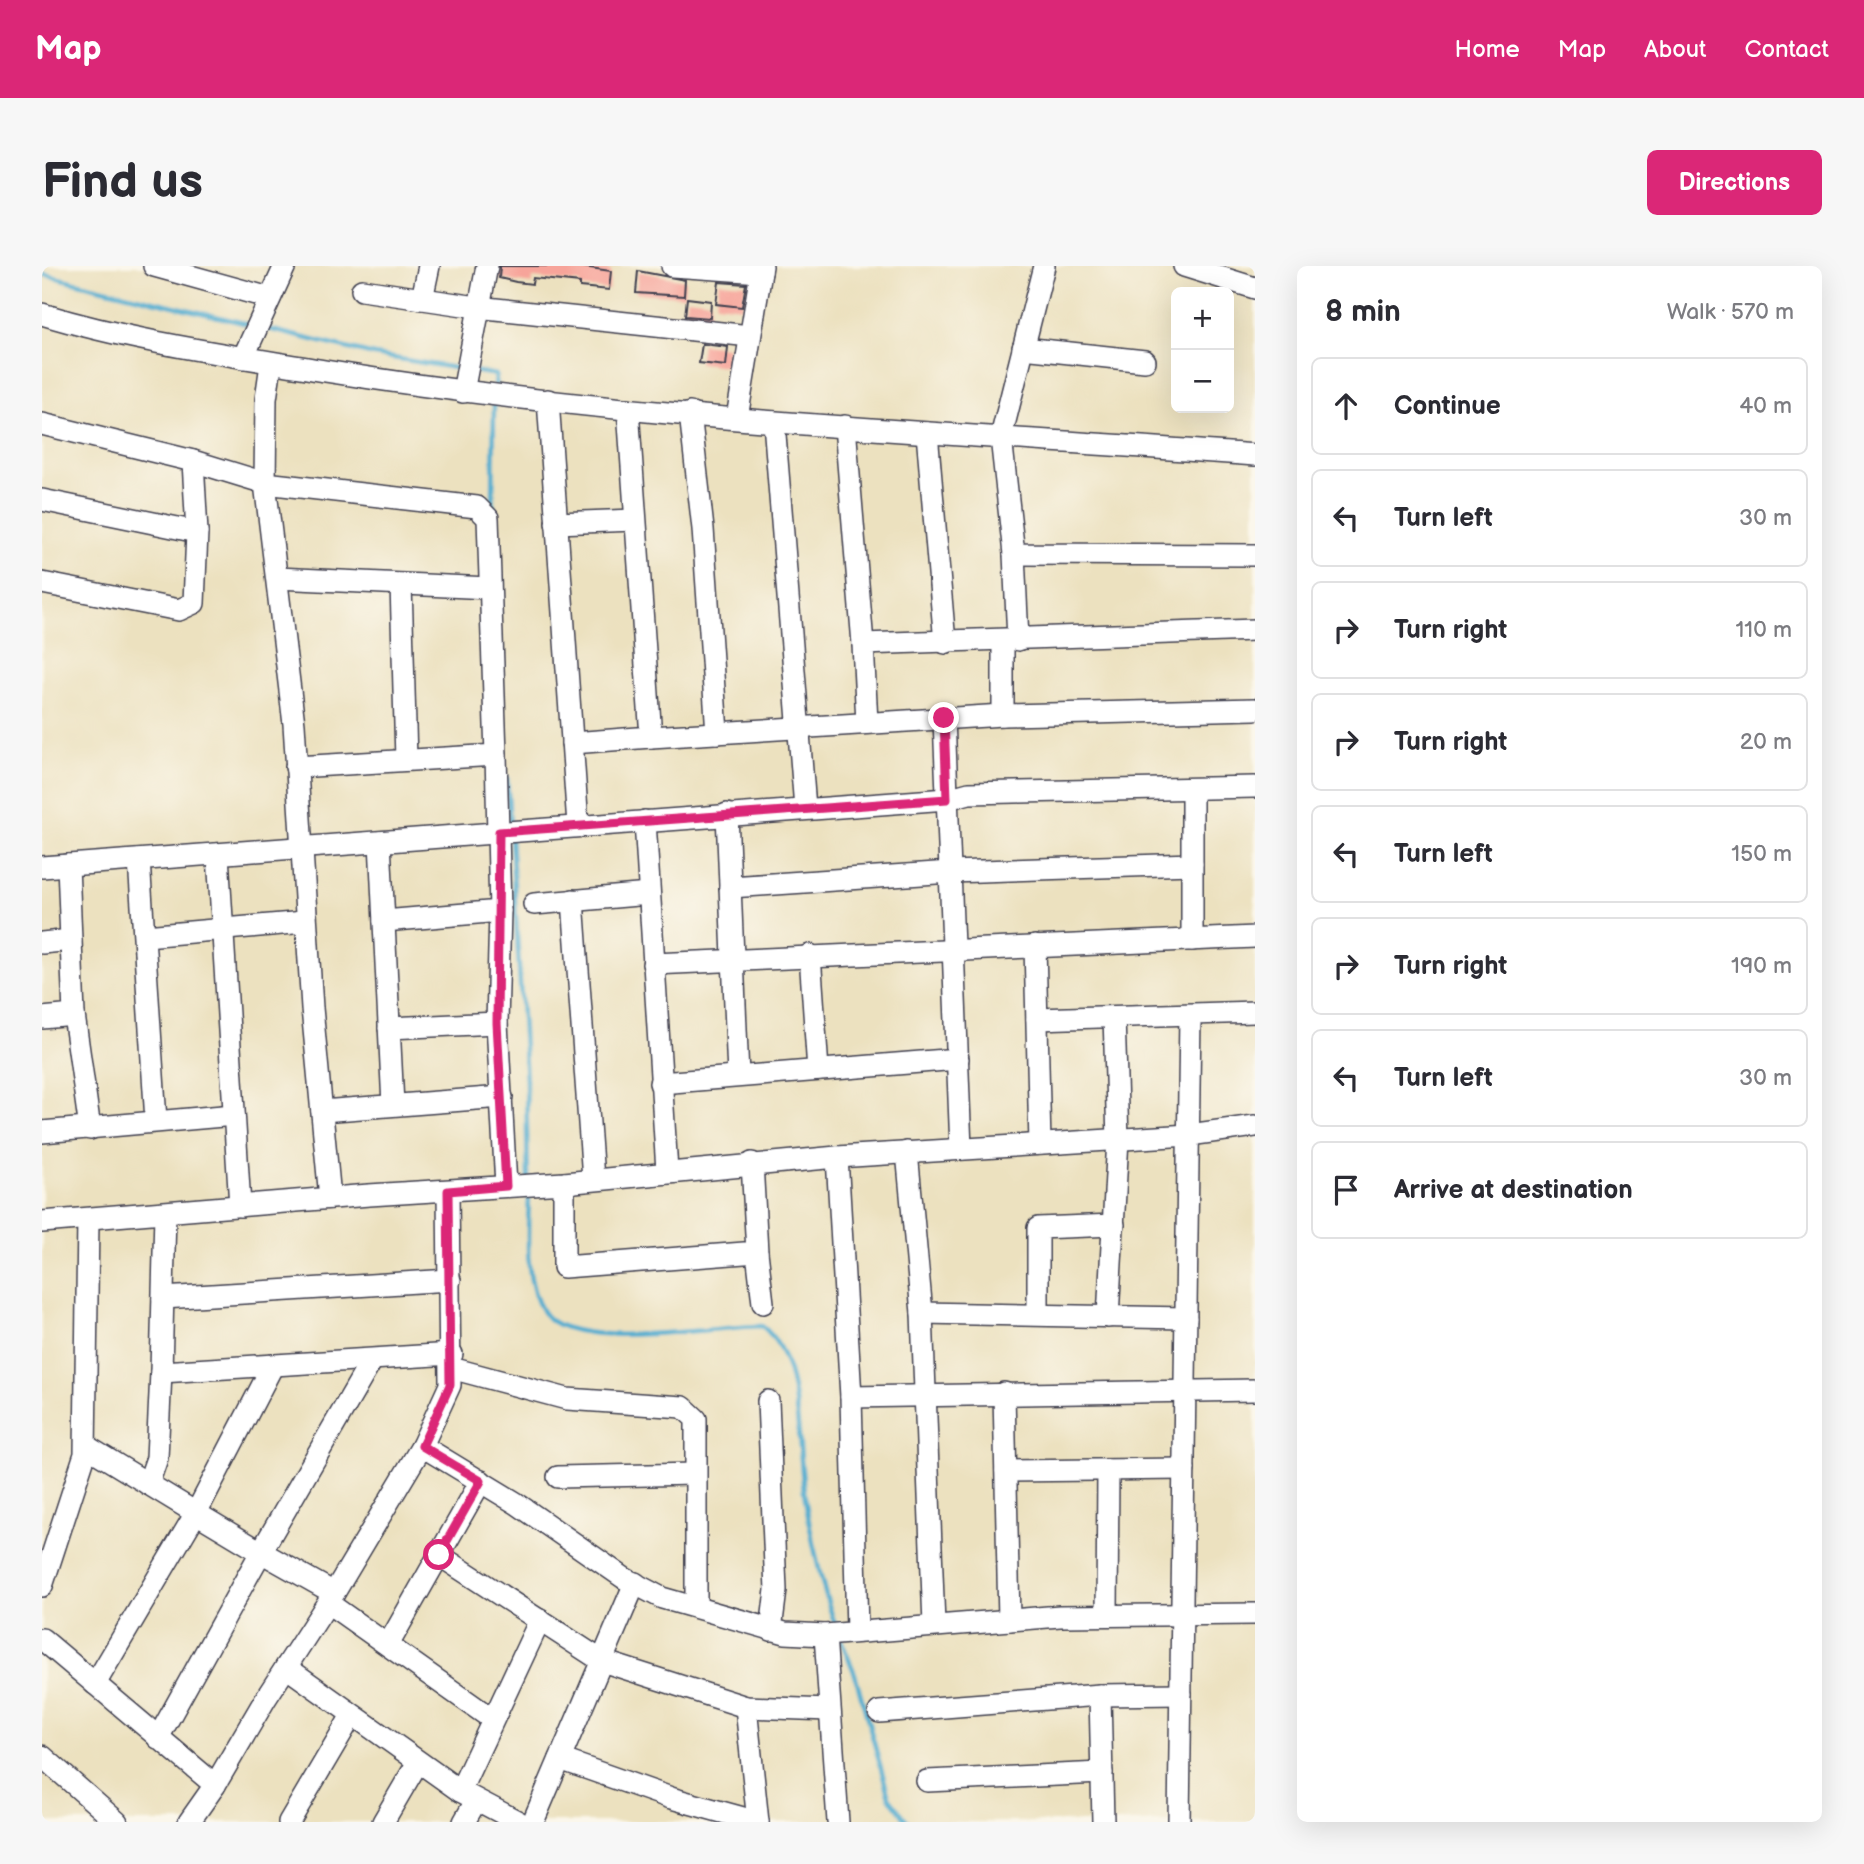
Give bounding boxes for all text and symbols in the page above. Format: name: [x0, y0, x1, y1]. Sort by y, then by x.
text: Map: [35, 29, 101, 69]
text: Home: [1455, 35, 1520, 64]
text: Map: [1558, 35, 1606, 64]
text: About: [1644, 35, 1706, 64]
text: Contact: [1744, 35, 1829, 64]
button: Directions: [1647, 150, 1822, 215]
text: Find us: [42, 153, 203, 212]
map controls: [1171, 287, 1234, 413]
button: +: [1171, 287, 1234, 350]
text: 8 min: [1325, 294, 1401, 330]
text: Walk · 570 m: [1667, 298, 1794, 326]
button: −: [1171, 350, 1234, 413]
icon: ahead: [1327, 387, 1365, 425]
text: Continue: [1394, 391, 1501, 422]
text: 40 m: [1739, 392, 1792, 420]
icon: left: [1327, 499, 1365, 537]
text: Turn left: [1394, 503, 1493, 534]
text: 30 m: [1739, 504, 1792, 532]
icon: right: [1327, 611, 1365, 649]
text: Turn right: [1394, 615, 1507, 646]
text: 110 m: [1735, 616, 1792, 644]
route end: [928, 702, 959, 733]
icon: right: [1327, 723, 1365, 761]
text: Turn right: [1394, 727, 1507, 758]
text: 20 m: [1740, 728, 1792, 756]
icon: left: [1327, 835, 1365, 873]
text: Turn left: [1394, 839, 1493, 870]
text: 150 m: [1731, 840, 1792, 868]
icon: right: [1327, 947, 1365, 985]
text: Turn right: [1394, 951, 1507, 982]
text: 190 m: [1731, 952, 1792, 980]
icon: left: [1327, 1059, 1365, 1097]
text: Turn left: [1394, 1063, 1493, 1094]
text: 30 m: [1739, 1064, 1792, 1092]
icon: arrive: [1327, 1171, 1365, 1209]
text: Arrive at destination: [1394, 1175, 1633, 1206]
route start: [423, 1539, 454, 1570]

